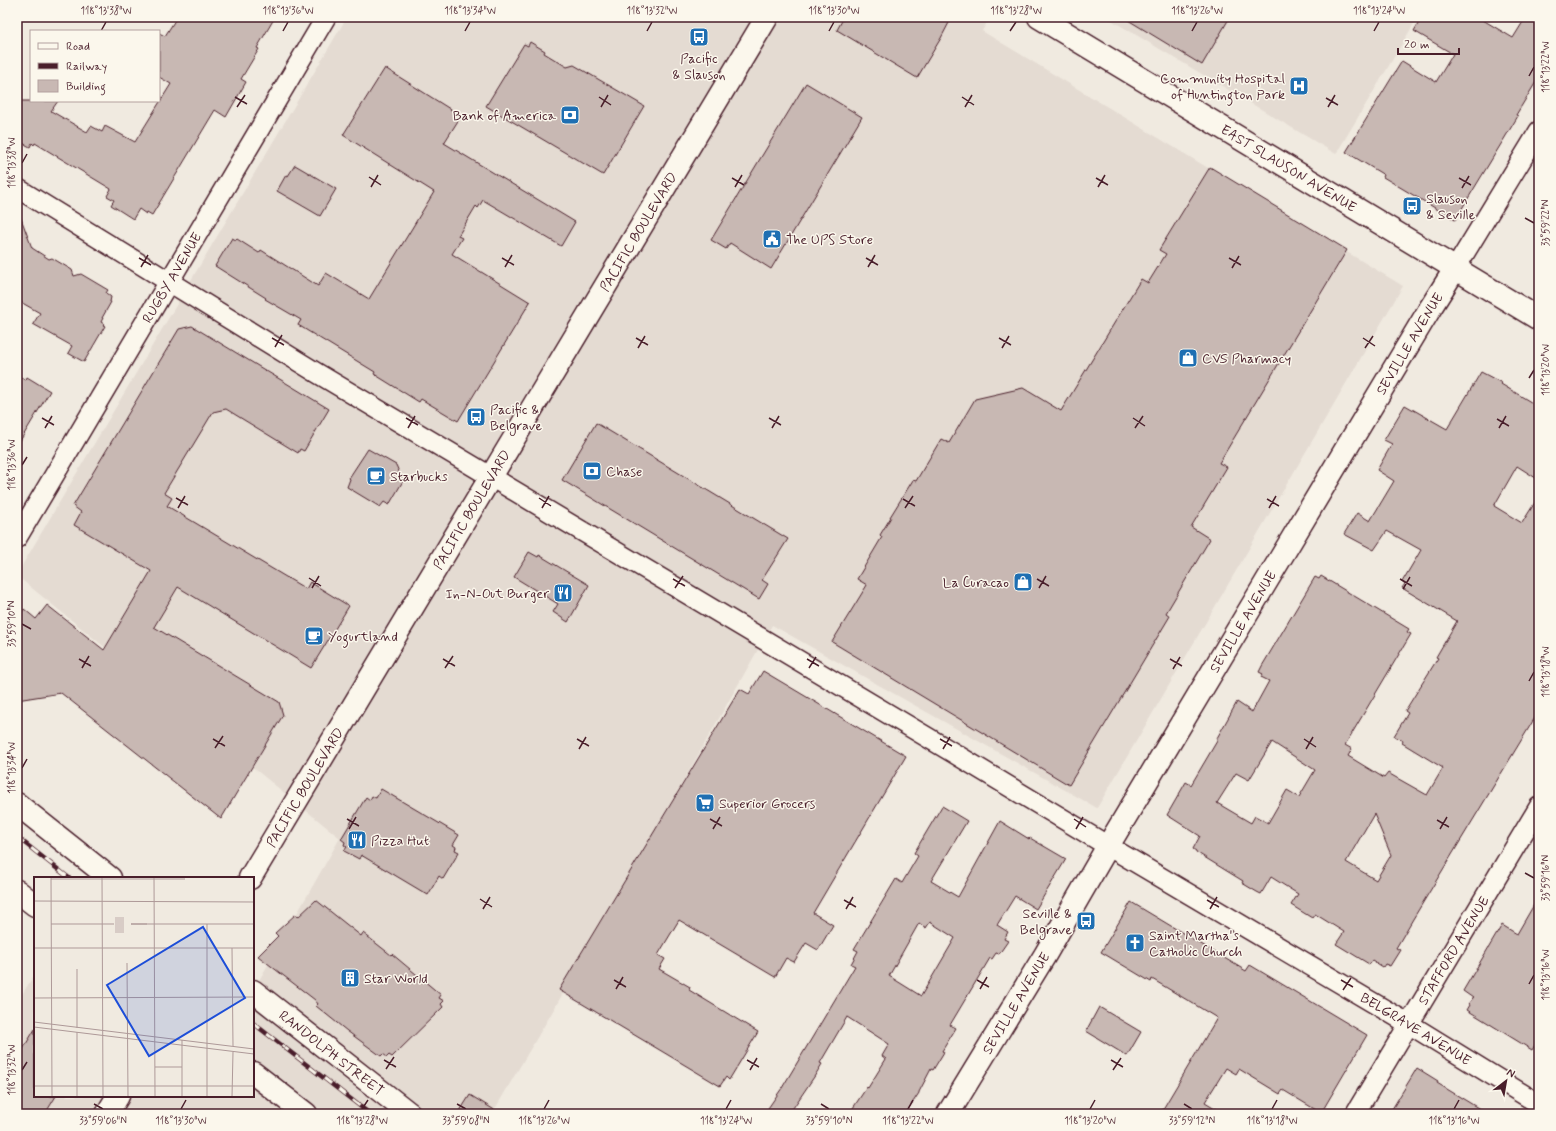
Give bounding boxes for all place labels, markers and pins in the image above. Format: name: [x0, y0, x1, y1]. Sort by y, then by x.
bus stop icon: Pacific & Slauson: [688, 26, 710, 48]
place label: Pacific & Slauson: [672, 50, 726, 84]
place label: Community Hospital of Huntington Park: [1160, 70, 1285, 106]
hospital icon: Community Hospital of Huntington Park: [1288, 75, 1310, 97]
bank icon: Bank of America: [559, 104, 581, 126]
place label: Bank of America: [453, 107, 557, 125]
place label: Slauson & Seville: [1426, 190, 1476, 224]
bus stop icon: Slauson & Seville: [1401, 195, 1423, 217]
public building icon: The UPS Store: [761, 228, 783, 250]
place label: The UPS Store: [786, 231, 873, 249]
shop icon: CVS Pharmacy: [1177, 347, 1199, 369]
place label: CVS Pharmacy: [1202, 350, 1291, 368]
place label: Pacific & Belgrave: [490, 401, 543, 436]
bus stop icon: Pacific & Belgrave: [465, 406, 487, 428]
bank icon: Chase: [581, 460, 603, 482]
place label: Chase: [606, 463, 642, 481]
cafe icon: Starbucks: [365, 465, 387, 487]
place label: Starbucks: [390, 468, 448, 486]
shop icon: La Curacao: [1012, 571, 1034, 593]
place label: La Curacao: [943, 574, 1009, 592]
restaurant icon: In-N-Out Burger: [552, 582, 574, 604]
place label: In-N-Out Burger: [445, 585, 549, 603]
cafe icon: Yogurtland: [303, 625, 325, 647]
place label: Yogurtland: [328, 628, 398, 648]
supermarket icon: Superior Grocers: [694, 792, 716, 814]
place label: Superior Grocers: [719, 795, 816, 813]
restaurant icon: Pizza Hut: [346, 829, 368, 851]
place label: Pizza Hut: [371, 832, 429, 850]
place label: Seville & Belgrave: [1020, 905, 1072, 940]
bus stop icon: Seville & Belgrave: [1075, 910, 1097, 932]
place label: Saint Martha's Catholic Church: [1149, 927, 1243, 961]
church icon: Saint Martha's Catholic Church: [1124, 932, 1146, 954]
building icon: Star World: [339, 967, 361, 989]
place label: Star World: [364, 970, 428, 988]

